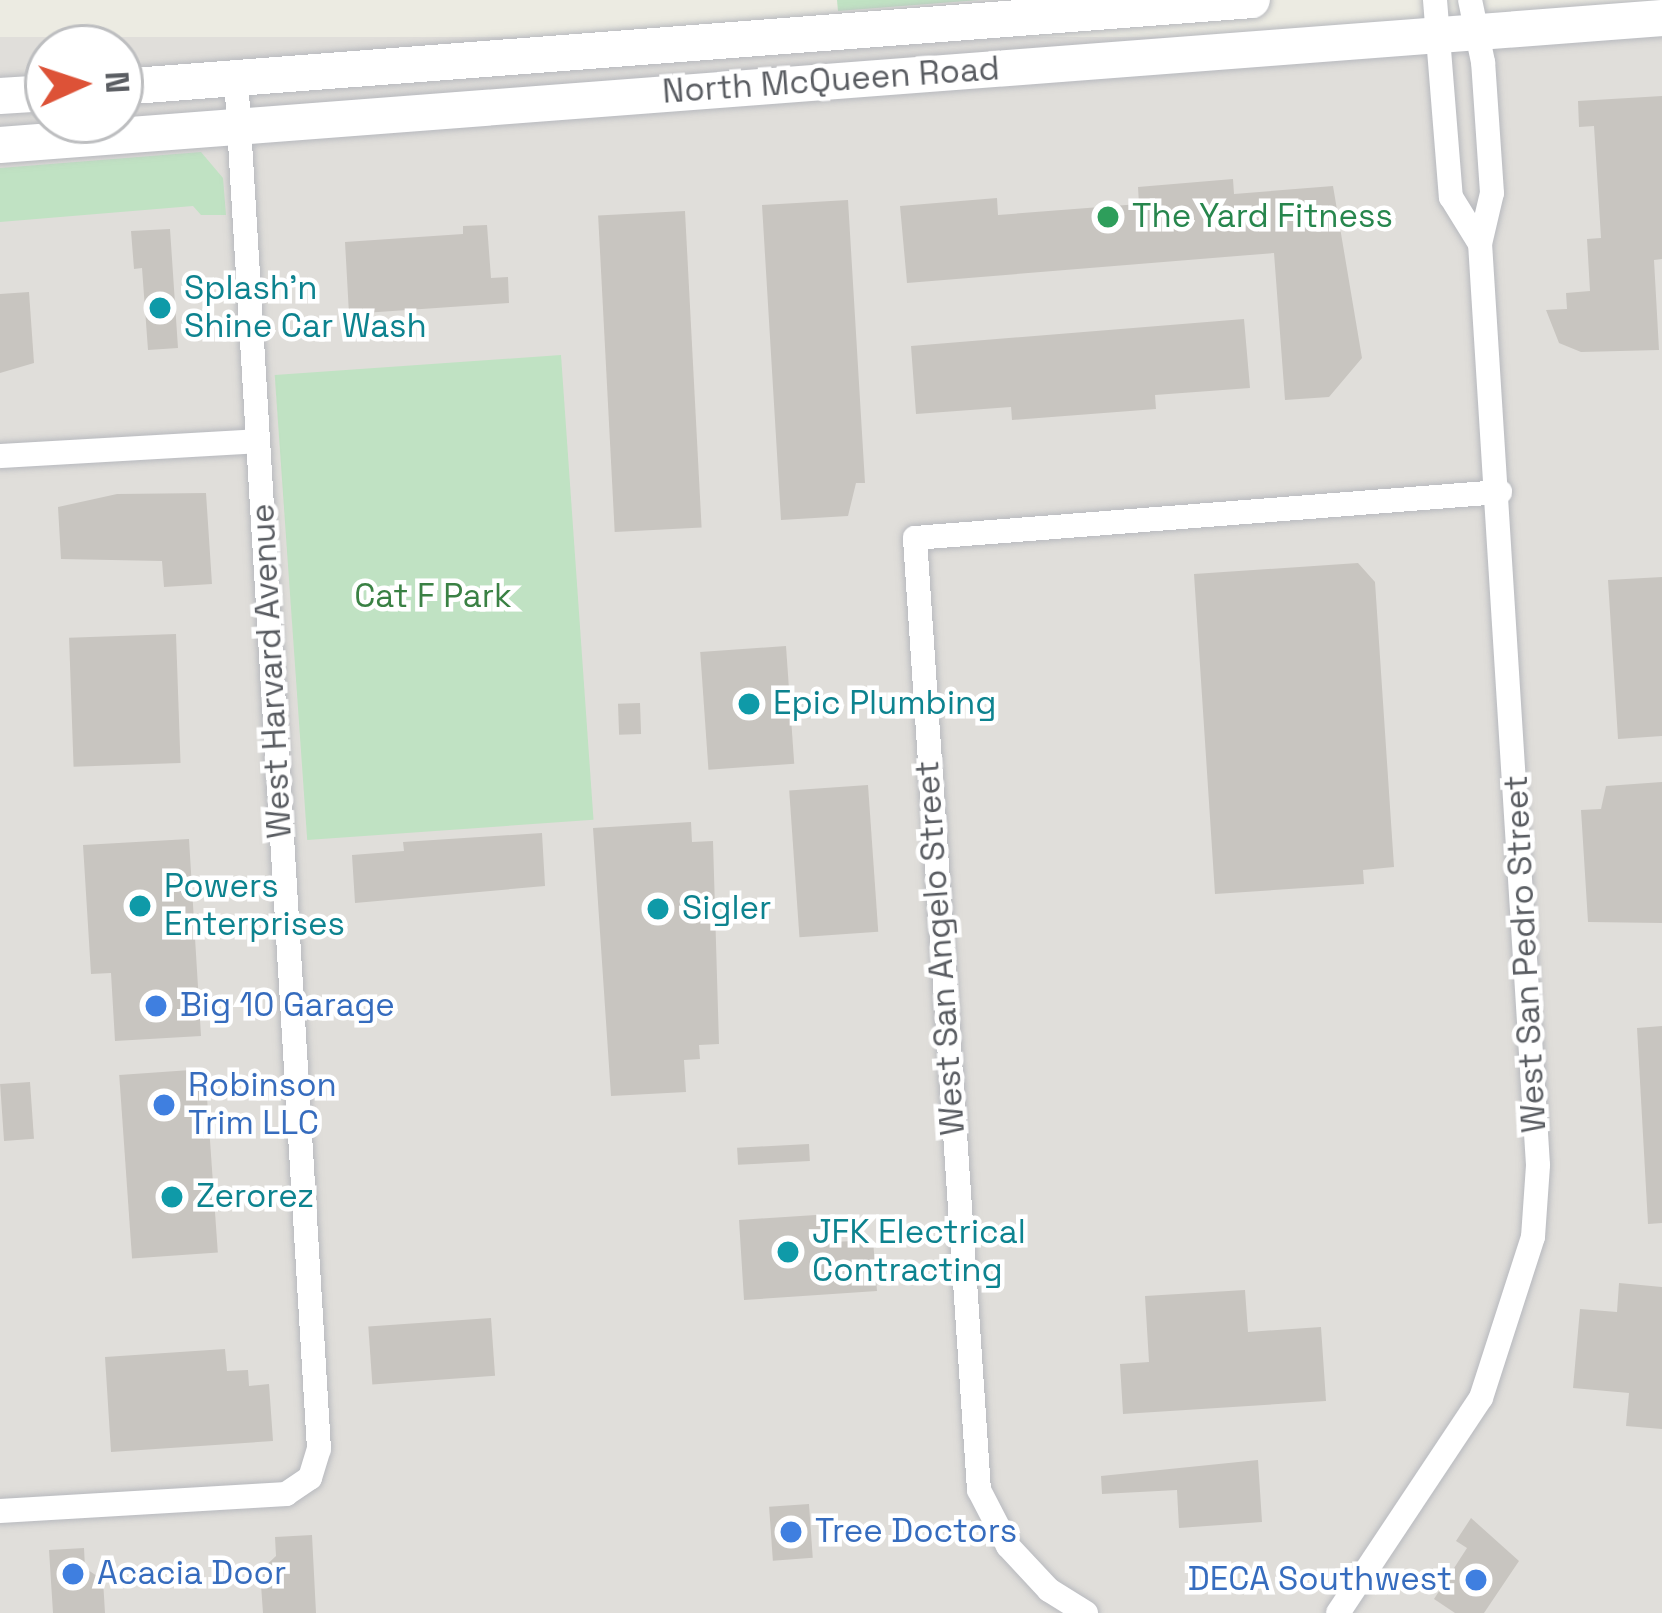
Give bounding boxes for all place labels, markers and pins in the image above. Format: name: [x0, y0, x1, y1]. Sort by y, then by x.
place label: The Yard Fitness: [1132, 197, 1393, 237]
marker: The Yard Fitness: [1095, 204, 1121, 230]
place label: Splash'n Shine Car Wash: [184, 269, 427, 347]
marker: Splash'n Shine Car Wash: [147, 295, 173, 321]
place label: Epic Plumbing: [773, 684, 996, 724]
marker: Epic Plumbing: [736, 691, 762, 717]
place label: Powers Enterprises: [164, 867, 345, 945]
place label: Sigler: [682, 889, 772, 929]
marker: Powers Enterprises: [127, 893, 153, 919]
marker: Sigler: [645, 896, 671, 922]
place label: Big 10 Garage: [180, 986, 395, 1026]
marker: Big 10 Garage: [143, 993, 169, 1019]
place label: Robinson Trim LLC: [188, 1066, 337, 1144]
marker: Robinson Trim LLC: [151, 1092, 177, 1118]
place label: Zerorez: [196, 1177, 314, 1217]
marker: Zerorez: [159, 1184, 185, 1210]
place label: JFK Electrical Contracting: [812, 1213, 1026, 1291]
marker: JFK Electrical Contracting: [775, 1239, 801, 1265]
place label: Tree Doctors: [815, 1512, 1017, 1552]
marker: Tree Doctors: [778, 1519, 804, 1545]
place label: Acacia Door: [97, 1554, 286, 1594]
place label: DECA Southwest: [1187, 1560, 1452, 1600]
marker: Acacia Door: [60, 1561, 86, 1587]
marker: DECA Southwest: [1463, 1567, 1489, 1593]

